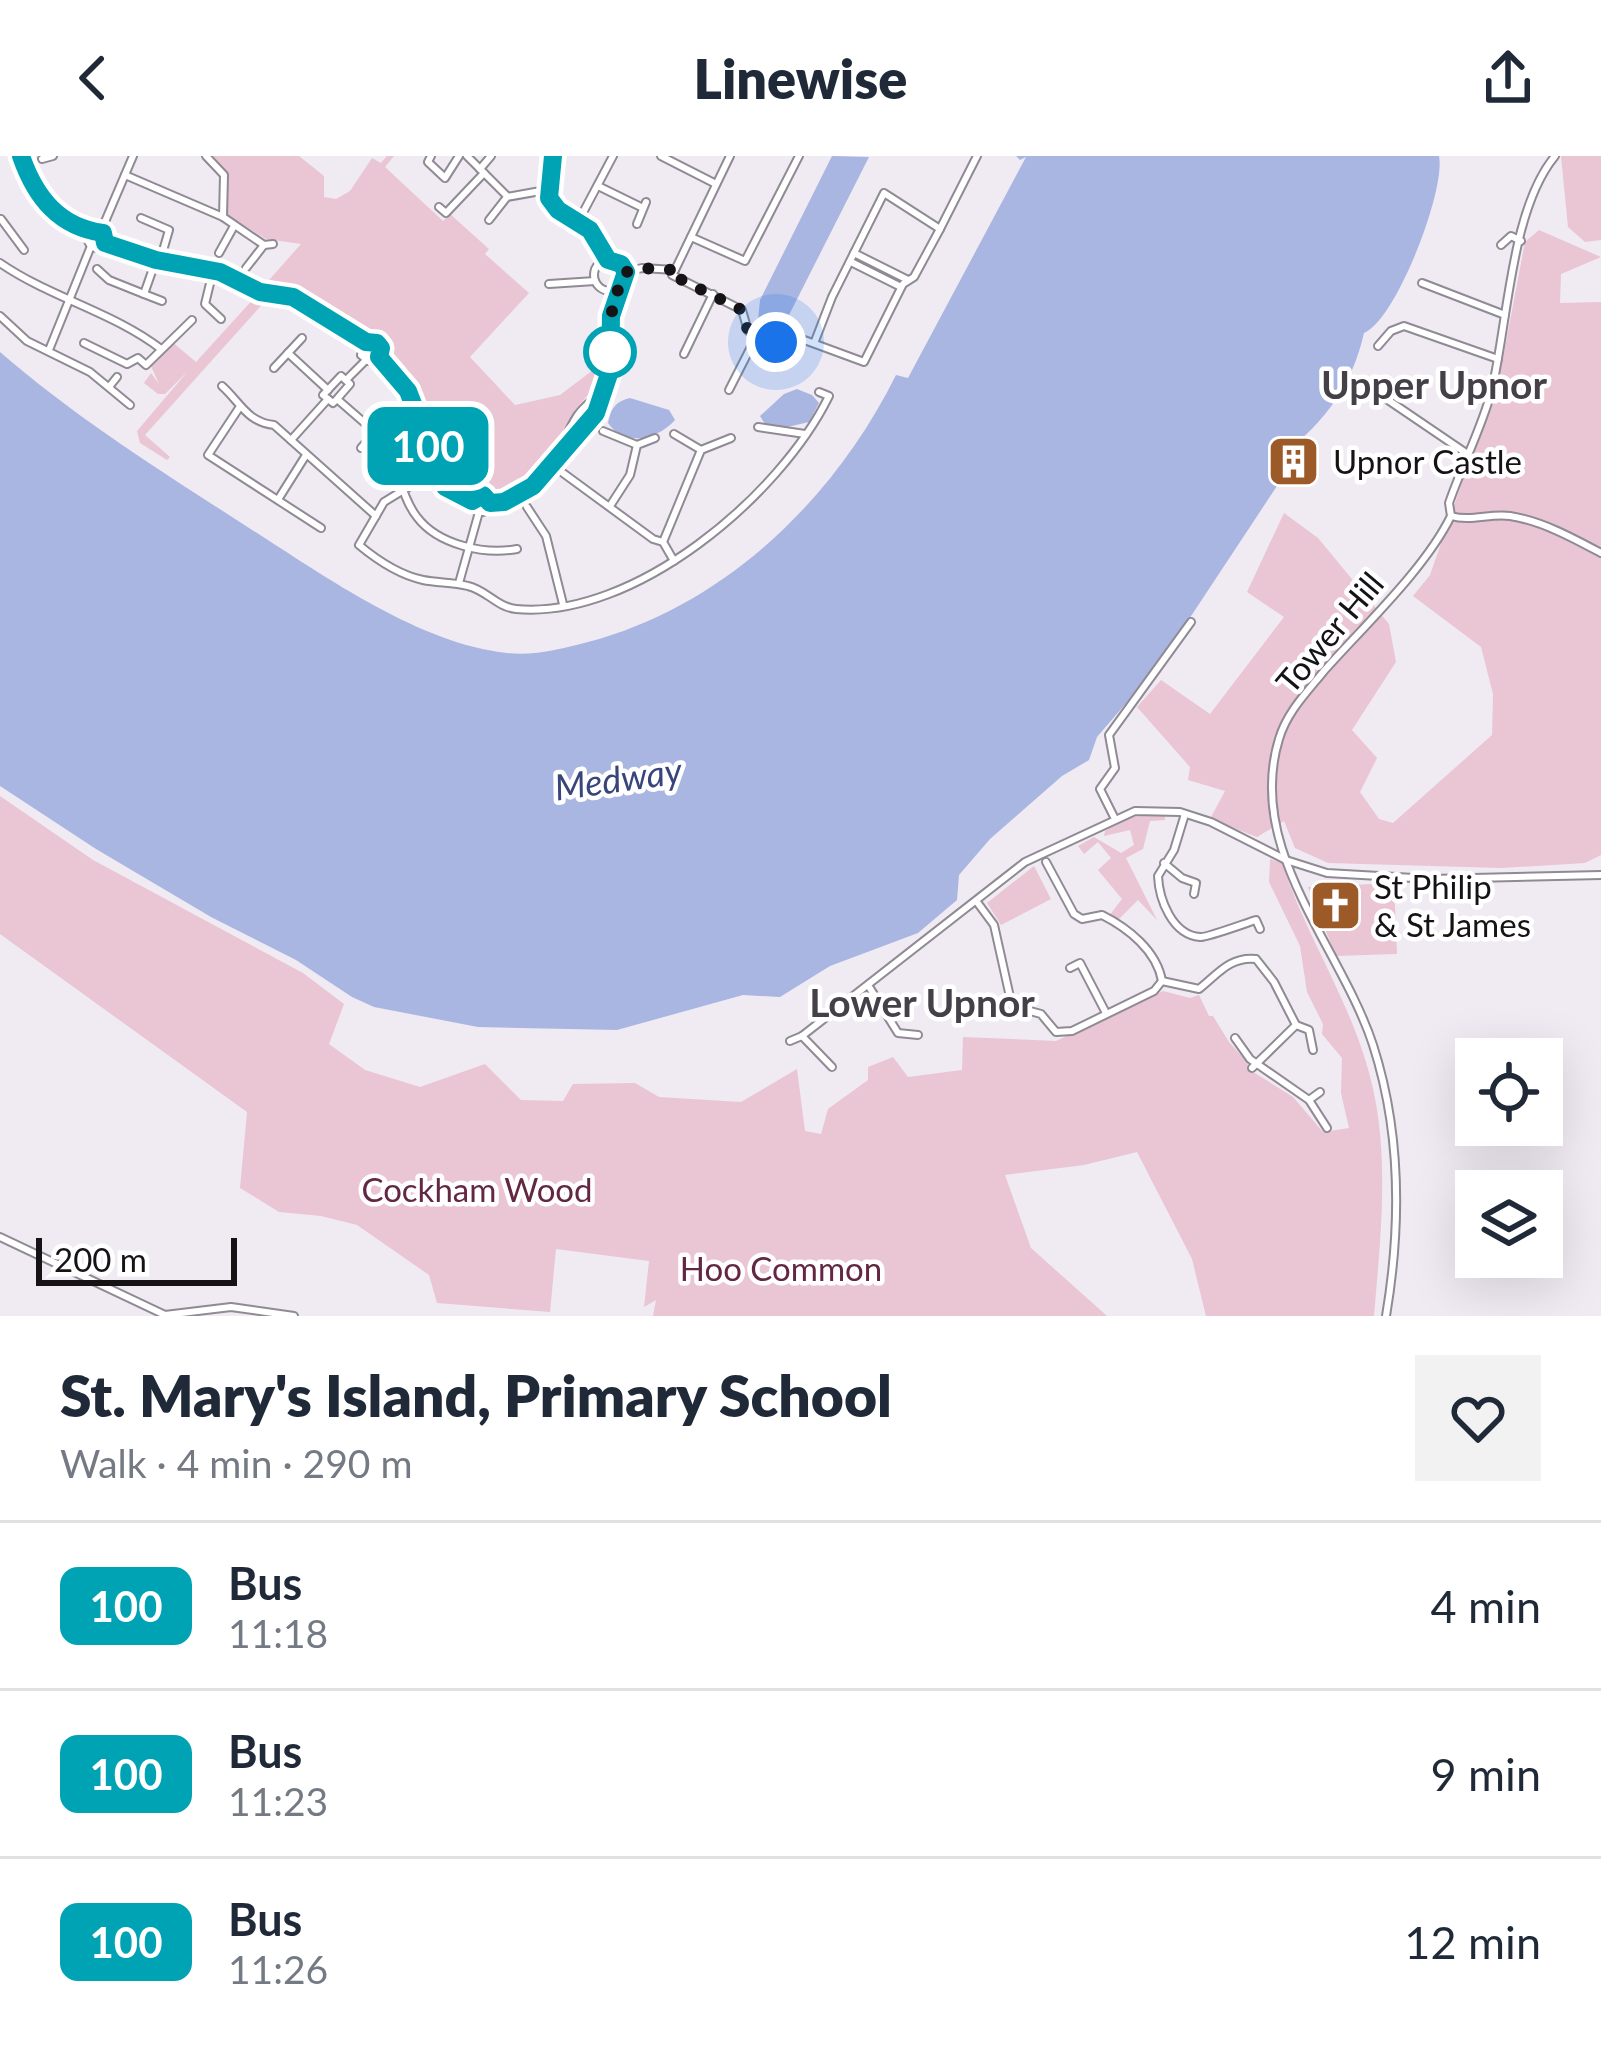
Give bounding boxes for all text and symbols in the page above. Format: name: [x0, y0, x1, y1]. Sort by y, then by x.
icon: back: [60, 45, 126, 111]
icon: share: [1475, 45, 1541, 111]
text: Linewise: [694, 46, 907, 111]
your location: [746, 312, 806, 372]
unlabelled marker: [585, 327, 635, 377]
district label: Upper Upnor: [1321, 361, 1547, 407]
line badge: 100: [359, 407, 497, 485]
text: 100: [391, 421, 465, 471]
building icon: Upnor Castle: [1266, 433, 1322, 489]
place label: Upnor Castle: [1333, 441, 1522, 481]
street label: Tower Hill: [1267, 564, 1391, 700]
water label: Medway: [552, 747, 685, 809]
place label: St Philip & St James: [1374, 866, 1531, 944]
church icon: St Philip & St James: [1307, 877, 1363, 933]
district label: Lower Upnor: [809, 979, 1035, 1025]
map controls: [1455, 1038, 1563, 1278]
button: locate: [1455, 1038, 1563, 1146]
park label: Cockham Wood: [361, 1169, 593, 1209]
button: layers: [1455, 1170, 1563, 1278]
scale bar: [36, 1232, 237, 1285]
text: 200 m: [54, 1239, 147, 1279]
park label: Hoo Common: [680, 1248, 882, 1288]
button: heart: [1415, 1355, 1541, 1481]
text: St. Mary's Island, Primary School: [60, 1361, 892, 1429]
text: Walk · 4 min · 290 m: [60, 1440, 413, 1486]
text: Bus: [228, 1556, 302, 1610]
text: 4 min: [1430, 1579, 1541, 1633]
text: 100: [89, 1581, 163, 1631]
text: 11:18: [228, 1610, 328, 1656]
text: Bus: [228, 1724, 302, 1778]
text: 9 min: [1430, 1747, 1541, 1801]
text: 100: [89, 1749, 163, 1799]
text: 11:23: [228, 1778, 328, 1824]
text: Bus: [228, 1892, 302, 1946]
text: 12 min: [1404, 1915, 1541, 1969]
text: 100: [89, 1917, 163, 1967]
text: 11:26: [228, 1946, 328, 1992]

